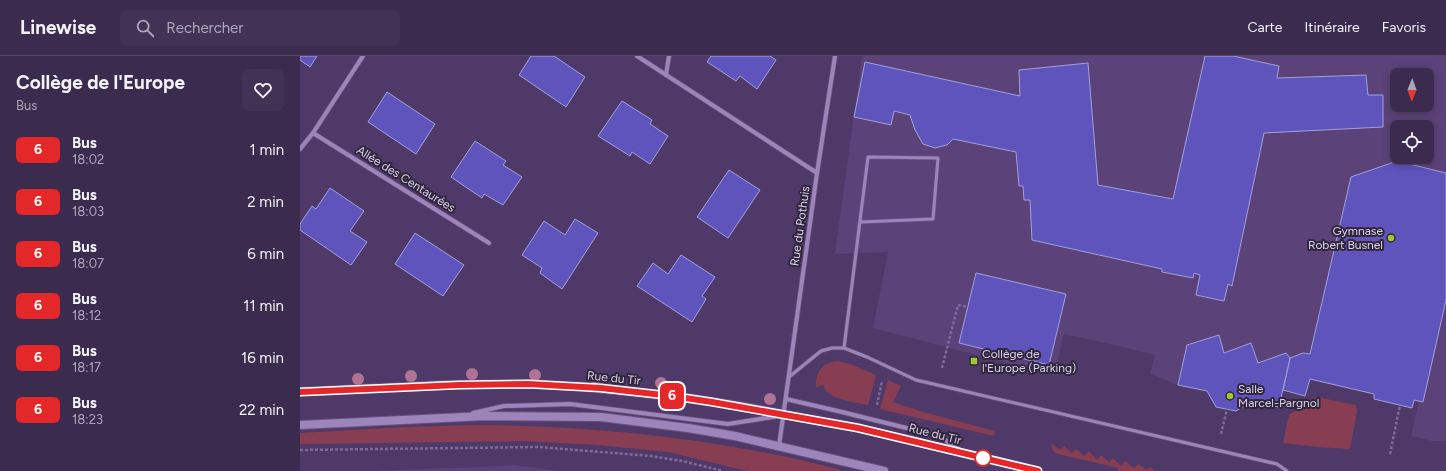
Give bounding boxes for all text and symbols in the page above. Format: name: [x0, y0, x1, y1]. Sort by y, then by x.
search box: [120, 10, 400, 46]
text: Linewise: [20, 16, 96, 39]
icon: search: [134, 17, 156, 39]
text: Rechercher: [166, 19, 243, 37]
text: Carte: [1248, 19, 1282, 36]
text: Itinéraire: [1304, 19, 1360, 36]
text: Favoris: [1382, 19, 1426, 36]
north arrow: [1390, 68, 1434, 112]
map controls: [1390, 68, 1434, 164]
button: heart: [242, 69, 284, 111]
text: Collège de l'Europe: [16, 71, 185, 94]
text: Bus: [16, 98, 37, 113]
button: locate: [1390, 120, 1434, 164]
text: Bus: [72, 134, 97, 152]
text: 6: [34, 141, 42, 158]
text: 1 min: [249, 141, 284, 159]
street label: Allée des Centaurées: [354, 143, 458, 215]
text: 18:02: [72, 152, 104, 167]
street label: Rue du Pothuis: [787, 185, 813, 267]
text: Bus: [72, 186, 97, 204]
text: 6: [34, 193, 42, 210]
text: 2 min: [247, 193, 284, 211]
text: 18:03: [72, 204, 104, 219]
place label: Gymnase Robert Busnel: [1308, 224, 1383, 252]
marker: Gymnase Robert Busnel: [1386, 233, 1396, 243]
text: Bus: [72, 238, 97, 256]
text: 6: [34, 245, 42, 262]
text: 6 min: [247, 245, 284, 263]
text: 18:07: [72, 256, 104, 271]
text: Bus: [72, 290, 97, 308]
text: 6: [34, 297, 42, 314]
text: 11 min: [243, 297, 284, 315]
text: 18:12: [72, 308, 101, 323]
text: Bus: [72, 342, 97, 360]
place label: Collège de l'Europe (Parking): [982, 347, 1076, 375]
text: 6: [34, 349, 42, 366]
text: 16 min: [241, 349, 284, 367]
marker: Collège de l'Europe (Parking): [969, 356, 979, 366]
text: 18:17: [72, 360, 101, 375]
street label: Rue du Tir: [586, 368, 642, 388]
place label: Salle Marcel-Pargnol: [1238, 382, 1319, 410]
line badge: 6: [659, 383, 685, 409]
text: 6: [668, 387, 676, 404]
marker: Salle Marcel-Pargnol: [1225, 391, 1235, 401]
text: Bus: [72, 394, 97, 412]
text: 6: [34, 401, 42, 418]
text: 22 min: [239, 401, 284, 419]
text: 18:23: [72, 412, 103, 427]
street label: Rue du Tir: [907, 421, 963, 447]
unlabelled marker: [974, 449, 992, 467]

